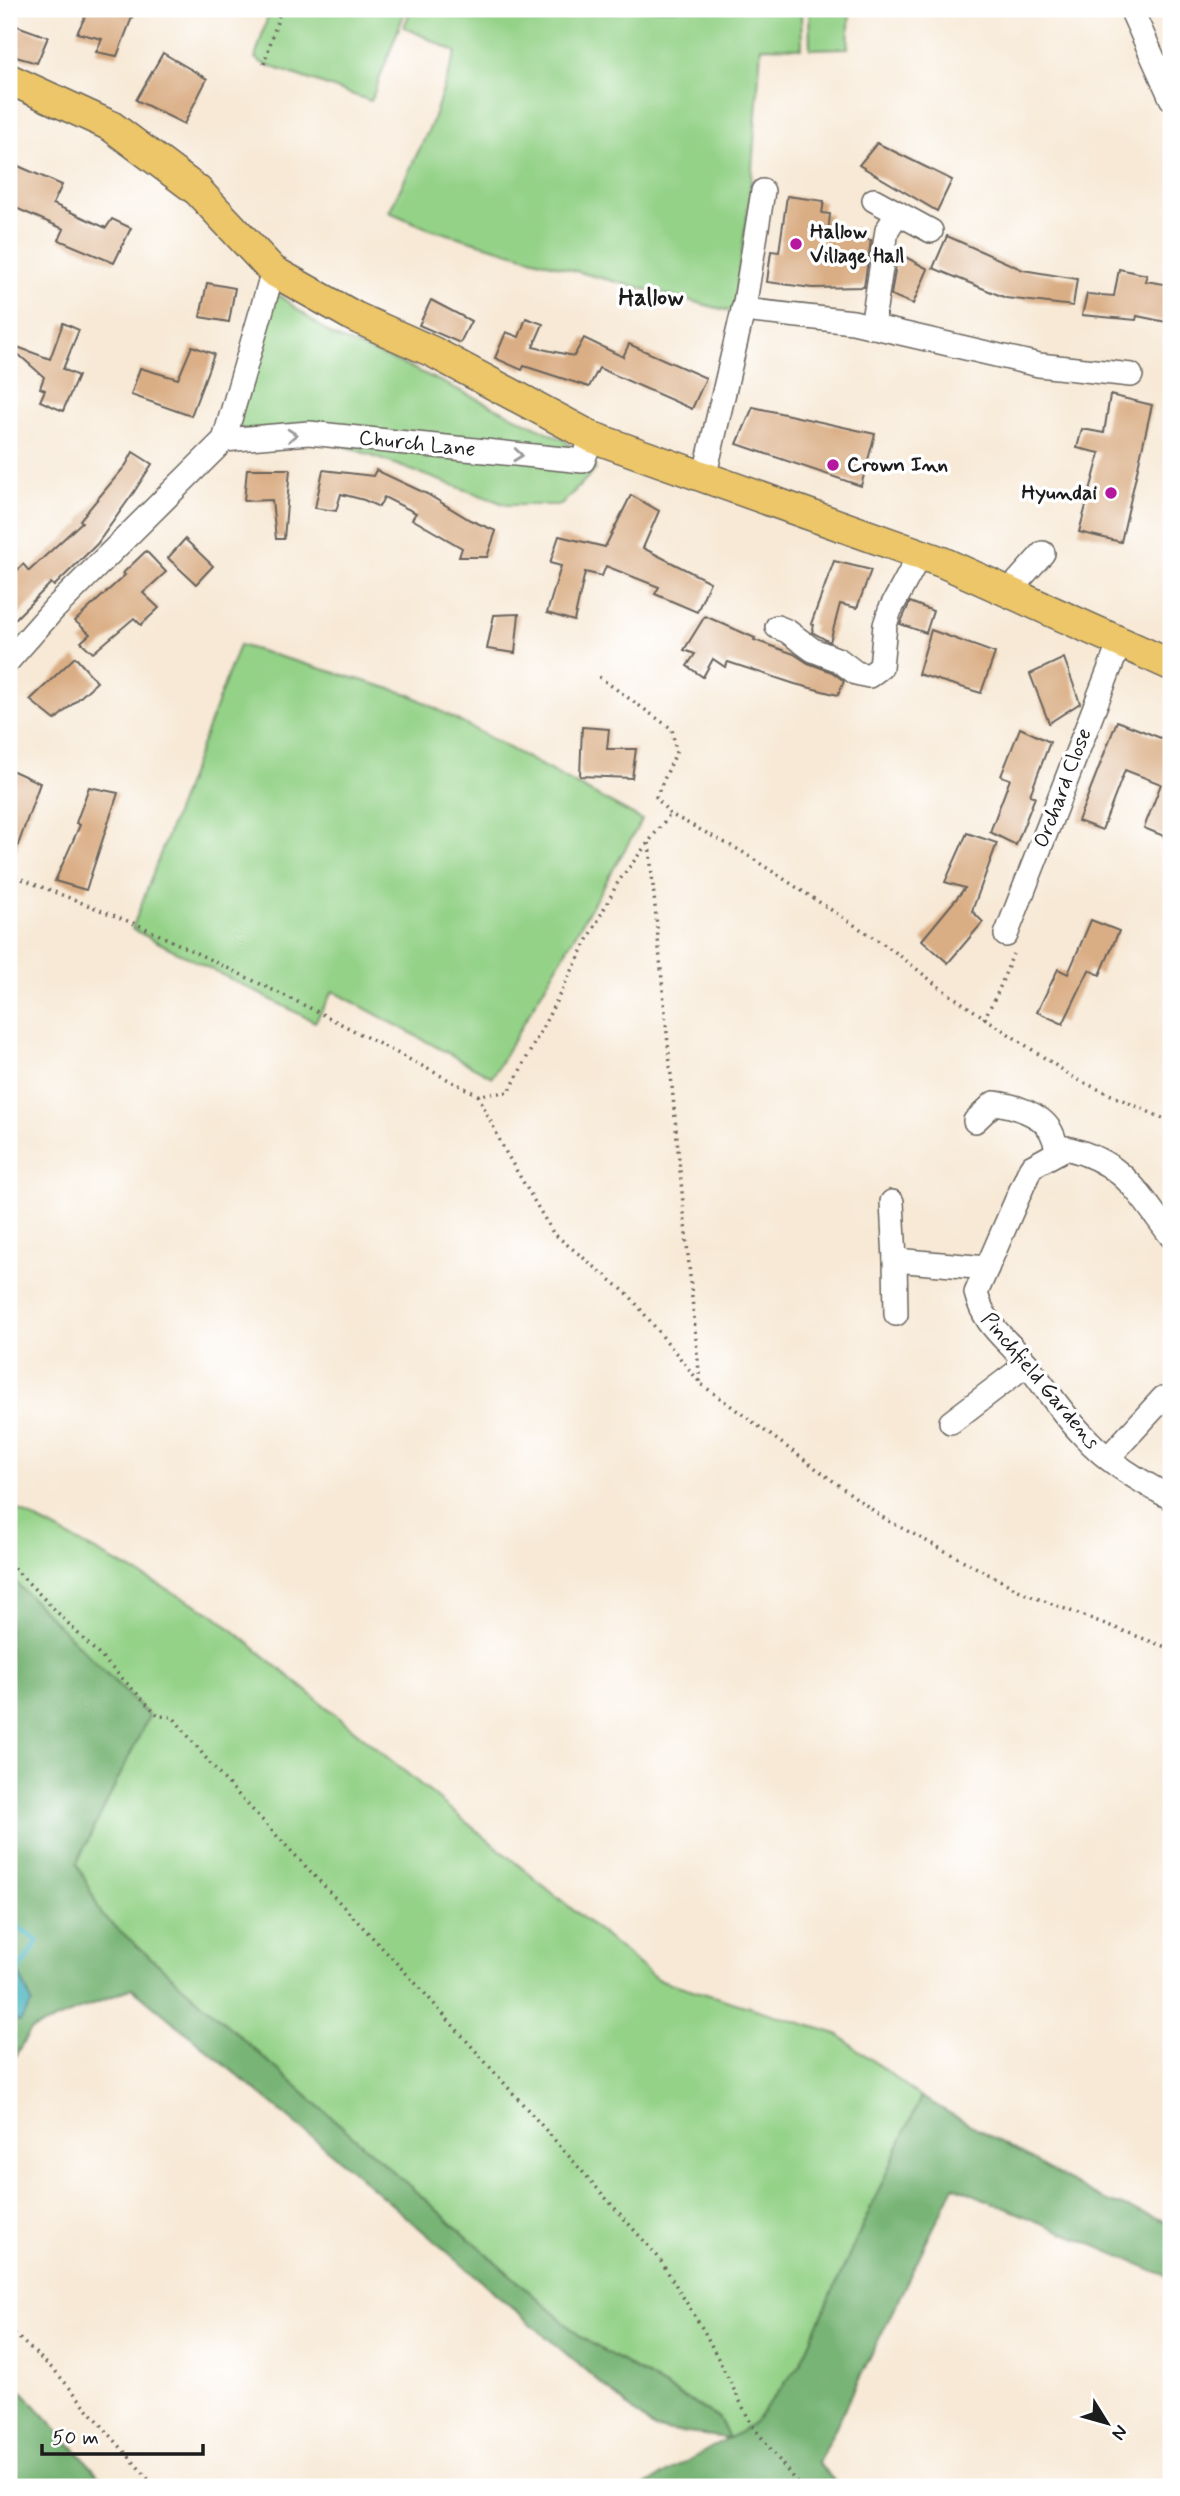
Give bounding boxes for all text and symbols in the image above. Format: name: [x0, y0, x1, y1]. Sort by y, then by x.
place label: Hallow Village Hall: [810, 218, 904, 270]
marker: Hallow Village Hall: [788, 236, 804, 252]
district label: Hallow: [618, 283, 684, 314]
street label: Church Lane: [357, 424, 477, 464]
one-way arrow: [287, 427, 298, 442]
one-way arrow: [513, 447, 524, 462]
place label: Crown Inn: [847, 451, 948, 479]
marker: Crown Inn: [825, 457, 841, 473]
place label: Hyundai: [1022, 479, 1097, 507]
marker: Hyundai: [1103, 485, 1119, 501]
street label: Orchard Close: [1027, 724, 1099, 852]
street label: Pinchfield Gardens: [974, 1307, 1106, 1455]
north arrow: [1072, 2388, 1142, 2458]
scale bar: [42, 2412, 203, 2456]
text: N: [1106, 2420, 1133, 2445]
text: 50 m: [52, 2424, 99, 2452]

